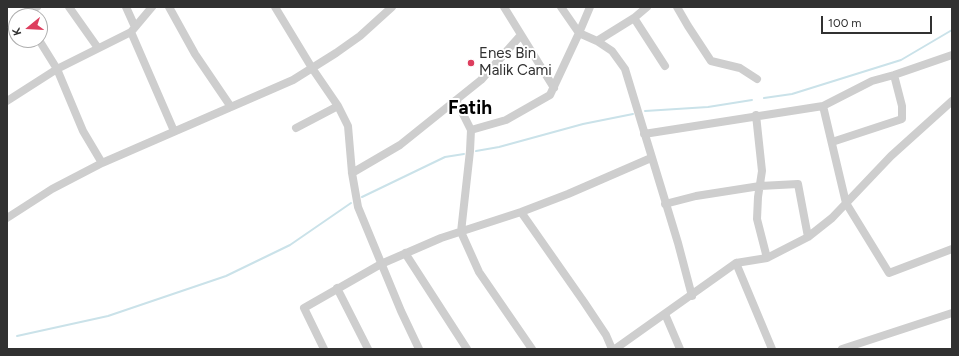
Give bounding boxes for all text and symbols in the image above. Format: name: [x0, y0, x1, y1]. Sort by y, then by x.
north arrow: [8, 8, 48, 48]
scale bar: [823, 8, 934, 34]
text: 100 m: [828, 16, 862, 30]
text: K: [10, 26, 24, 37]
place label: Enes Bin Malik Cami: [479, 45, 552, 80]
marker: Enes Bin Malik Cami: [466, 58, 476, 68]
district label: Fatih: [448, 97, 492, 119]

